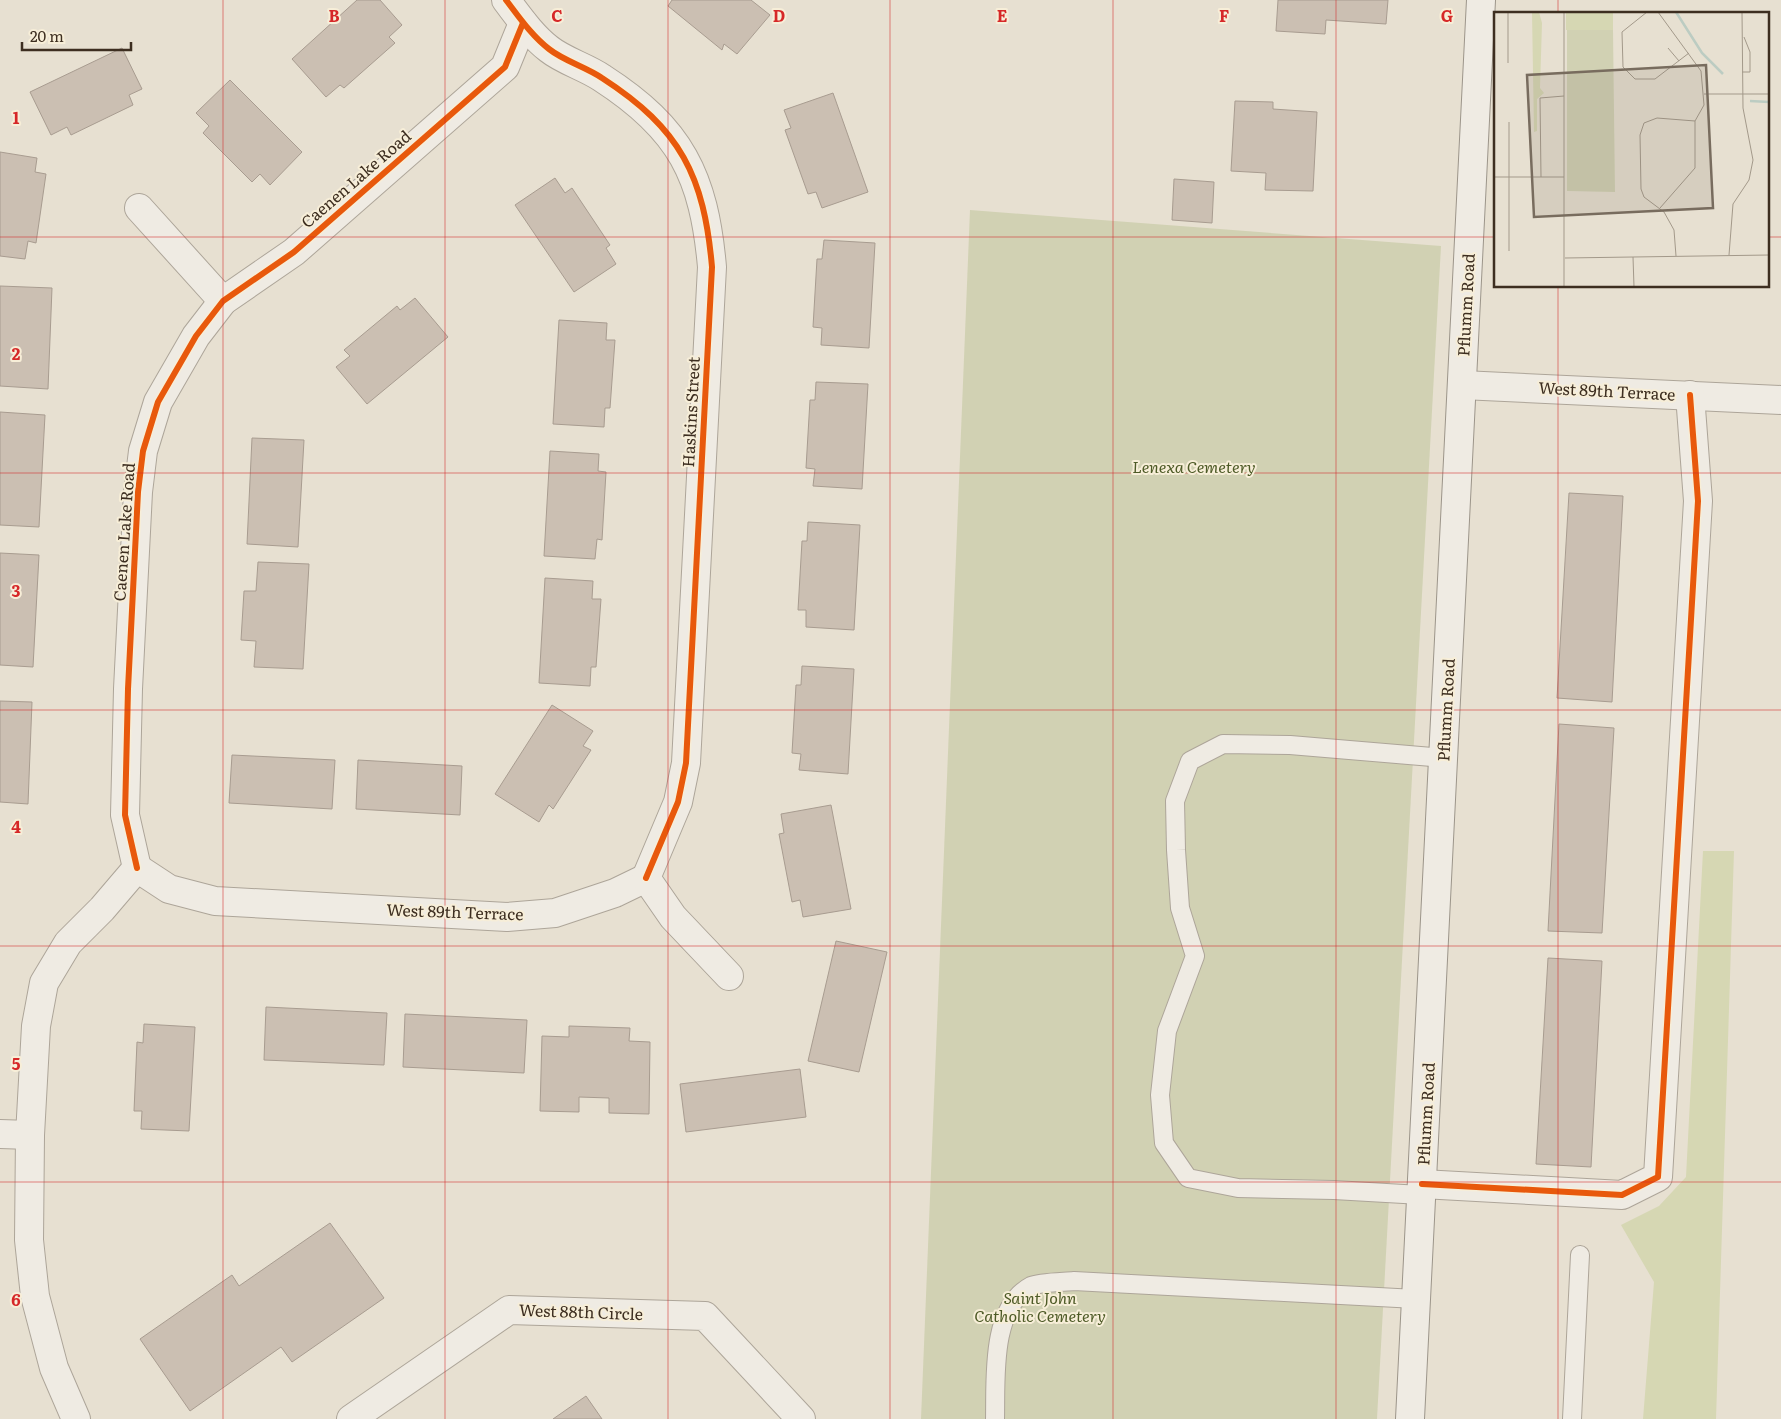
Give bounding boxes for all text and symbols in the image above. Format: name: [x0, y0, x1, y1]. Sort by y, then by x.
text: B: [328, 3, 340, 27]
text: C: [551, 3, 563, 27]
text: D: [773, 3, 785, 27]
text: E: [997, 3, 1008, 27]
text: F: [1219, 3, 1229, 27]
text: G: [1441, 3, 1453, 27]
inset map: [1494, 12, 1768, 288]
scale bar: [22, 20, 131, 52]
text: 20 m: [30, 24, 64, 47]
text: 1: [13, 105, 20, 129]
street label: Caenen Lake Road: [295, 124, 416, 233]
street label: Pflumm Road: [1450, 253, 1480, 357]
text: 2: [12, 341, 21, 365]
street label: Haskins Street: [675, 355, 705, 468]
street label: West 89th Terrace: [1538, 374, 1676, 406]
park label: Lenexa Cemetery: [1132, 454, 1256, 478]
street label: Caenen Lake Road: [106, 462, 140, 602]
text: 3: [12, 578, 21, 602]
street label: Pflumm Road: [1430, 658, 1460, 762]
text: 4: [11, 814, 21, 838]
street label: West 89th Terrace: [386, 897, 524, 925]
text: 5: [12, 1051, 21, 1075]
street label: Pflumm Road: [1410, 1062, 1440, 1166]
park label: Saint John Catholic Cemetery: [974, 1285, 1106, 1327]
text: 6: [11, 1287, 21, 1311]
street label: West 88th Circle: [519, 1297, 643, 1325]

